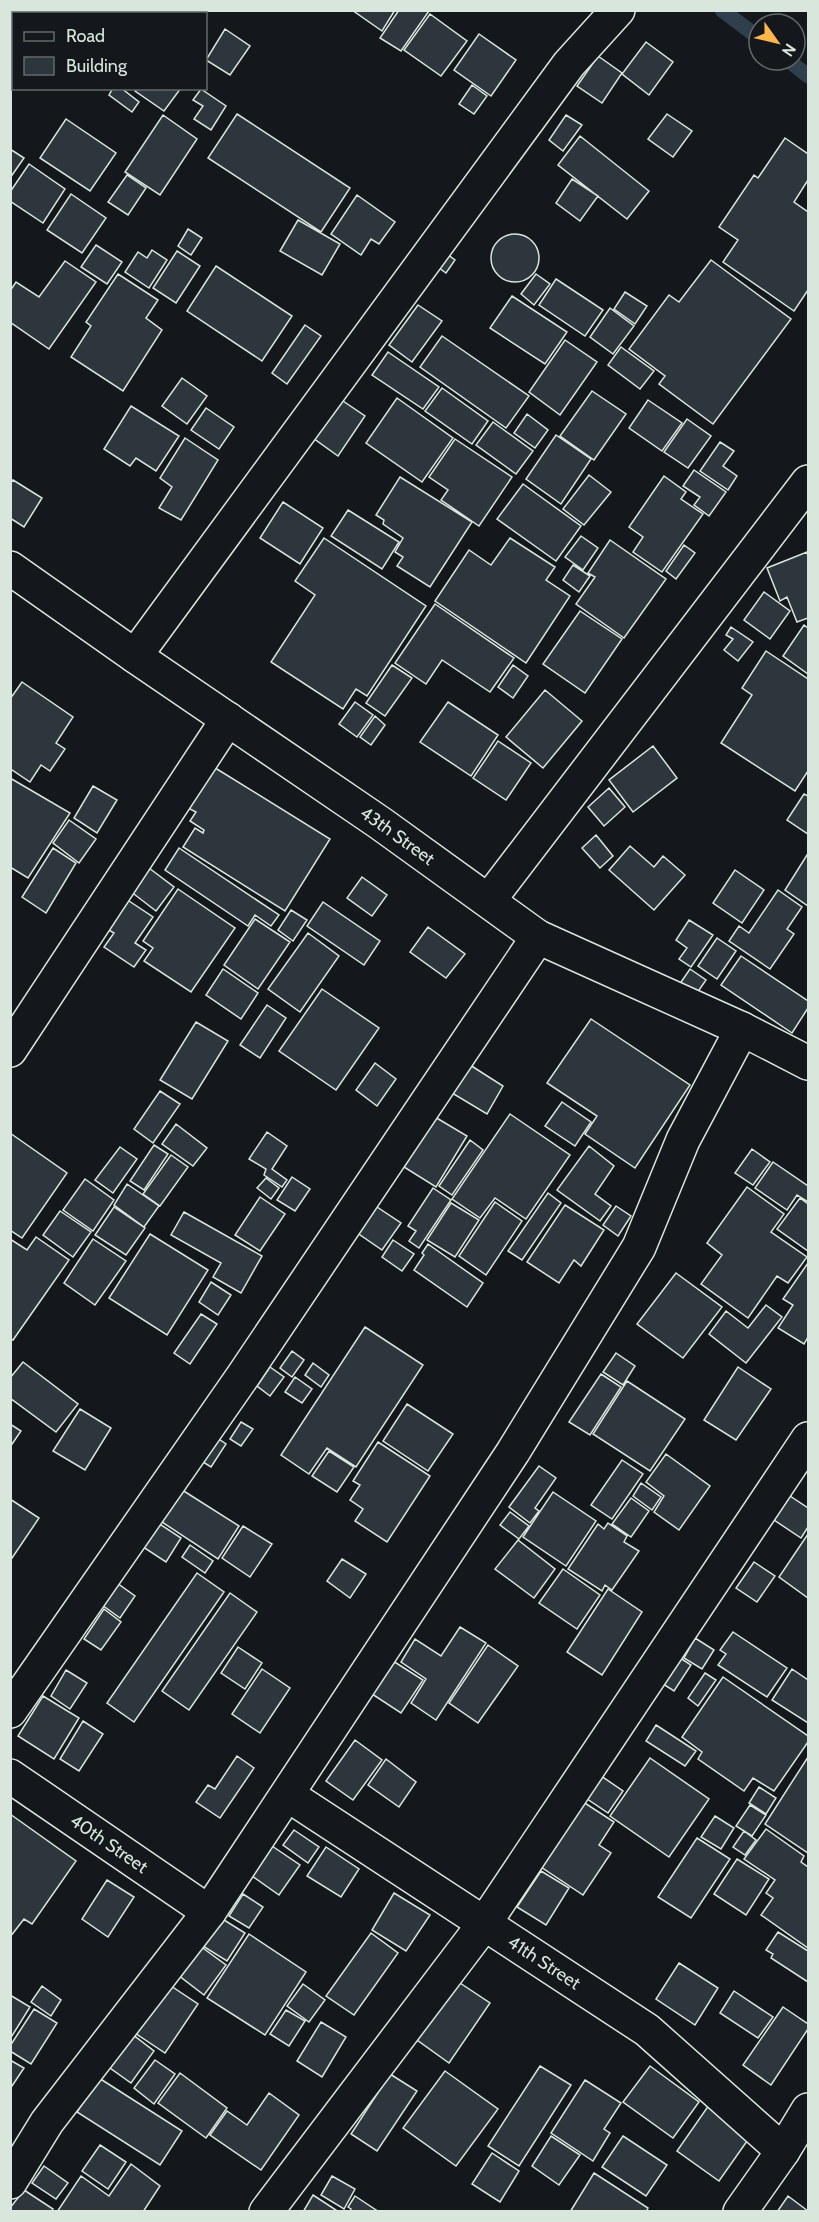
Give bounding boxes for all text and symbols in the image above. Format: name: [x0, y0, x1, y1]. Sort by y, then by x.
legend: [12, 12, 207, 90]
north arrow: [747, 12, 807, 72]
text: Road: [66, 25, 105, 47]
text: N: [778, 40, 800, 60]
text: Building: [66, 55, 128, 77]
street label: 43th Street: [356, 802, 439, 870]
street label: 40th Street: [66, 1809, 152, 1878]
street label: 41th Street: [503, 1931, 585, 1994]

